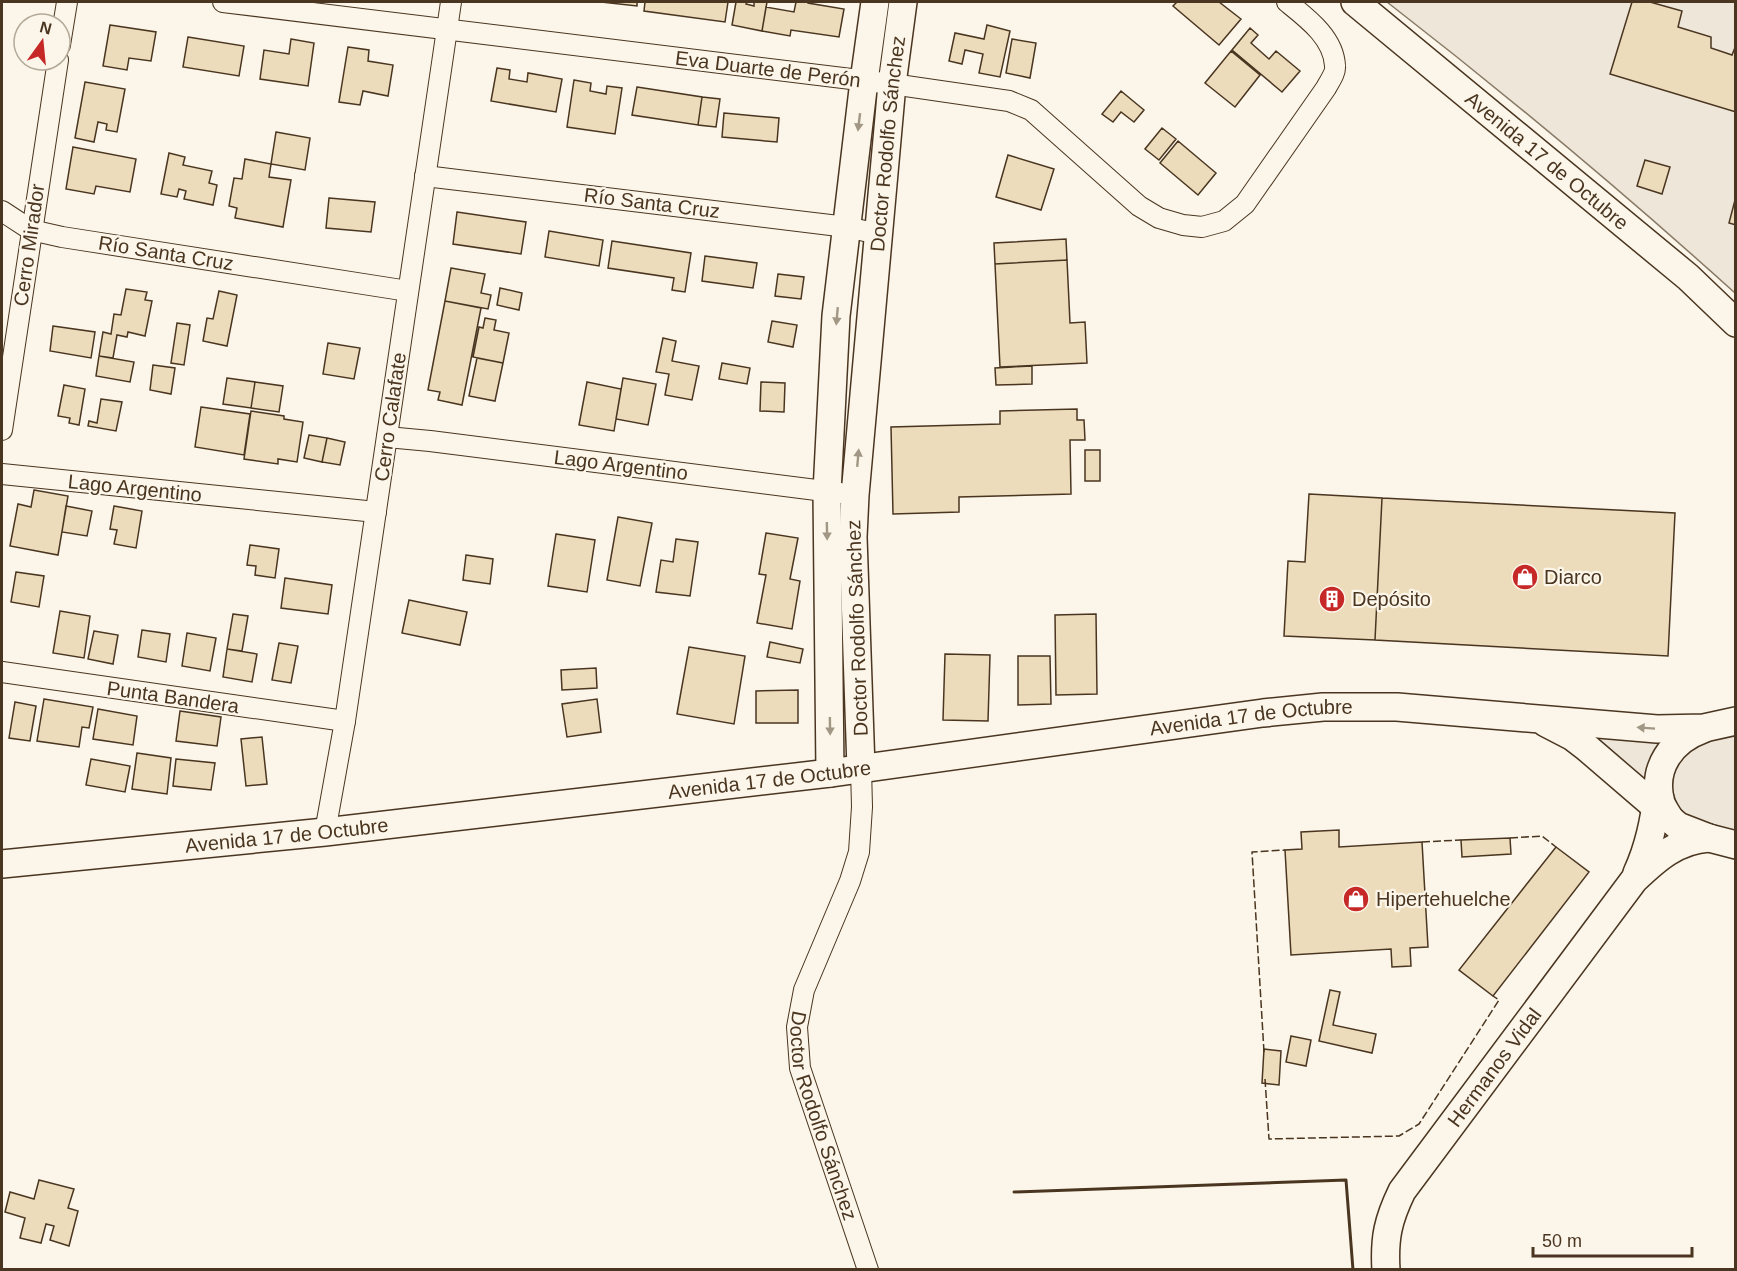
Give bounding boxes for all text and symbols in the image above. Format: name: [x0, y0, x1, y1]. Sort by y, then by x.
north arrow: [12, 12, 72, 72]
text: N: [38, 18, 54, 38]
street label: Doctor Rodolfo Sánchez: [866, 34, 909, 253]
street label: Eva Duarte de Perón: [674, 47, 862, 91]
street label: Avenida 17 de Octubre: [1461, 87, 1633, 234]
one-way arrow: [855, 113, 864, 132]
street label: Cerro Mirador: [10, 182, 49, 308]
street label: Río Santa Cruz: [583, 184, 721, 222]
street label: Río Santa Cruz: [97, 231, 235, 275]
one-way arrow: [832, 306, 841, 325]
street label: Cerro Calafate: [370, 351, 410, 483]
street label: Lago Argentino: [553, 446, 689, 484]
one-way arrow: [853, 449, 863, 468]
street label: Lago Argentino: [67, 470, 203, 506]
street label: Doctor Rodolfo Sánchez: [842, 519, 872, 737]
one-way arrow: [823, 522, 832, 541]
shop icon: Diarco: [1510, 562, 1540, 592]
place label: Diarco: [1544, 566, 1602, 588]
building icon: Depósito: [1317, 584, 1347, 614]
place label: Depósito: [1352, 588, 1431, 610]
street label: Punta Bandera: [105, 677, 241, 717]
street label: Avenida 17 de Octubre: [1148, 696, 1353, 740]
one-way arrow: [825, 717, 835, 736]
one-way arrow: [1636, 723, 1655, 733]
street label: Avenida 17 de Octubre: [667, 756, 872, 803]
street label: Avenida 17 de Octubre: [184, 814, 389, 857]
shop icon: Hipertehuelche: [1341, 884, 1371, 914]
place label: Hipertehuelche: [1376, 888, 1511, 910]
street label: Hermanos Vidal: [1443, 1004, 1546, 1131]
street label: Doctor Rodolfo Sánchez: [786, 1009, 861, 1223]
scale bar: [1533, 1220, 1692, 1258]
text: 50 m: [1542, 1231, 1582, 1251]

